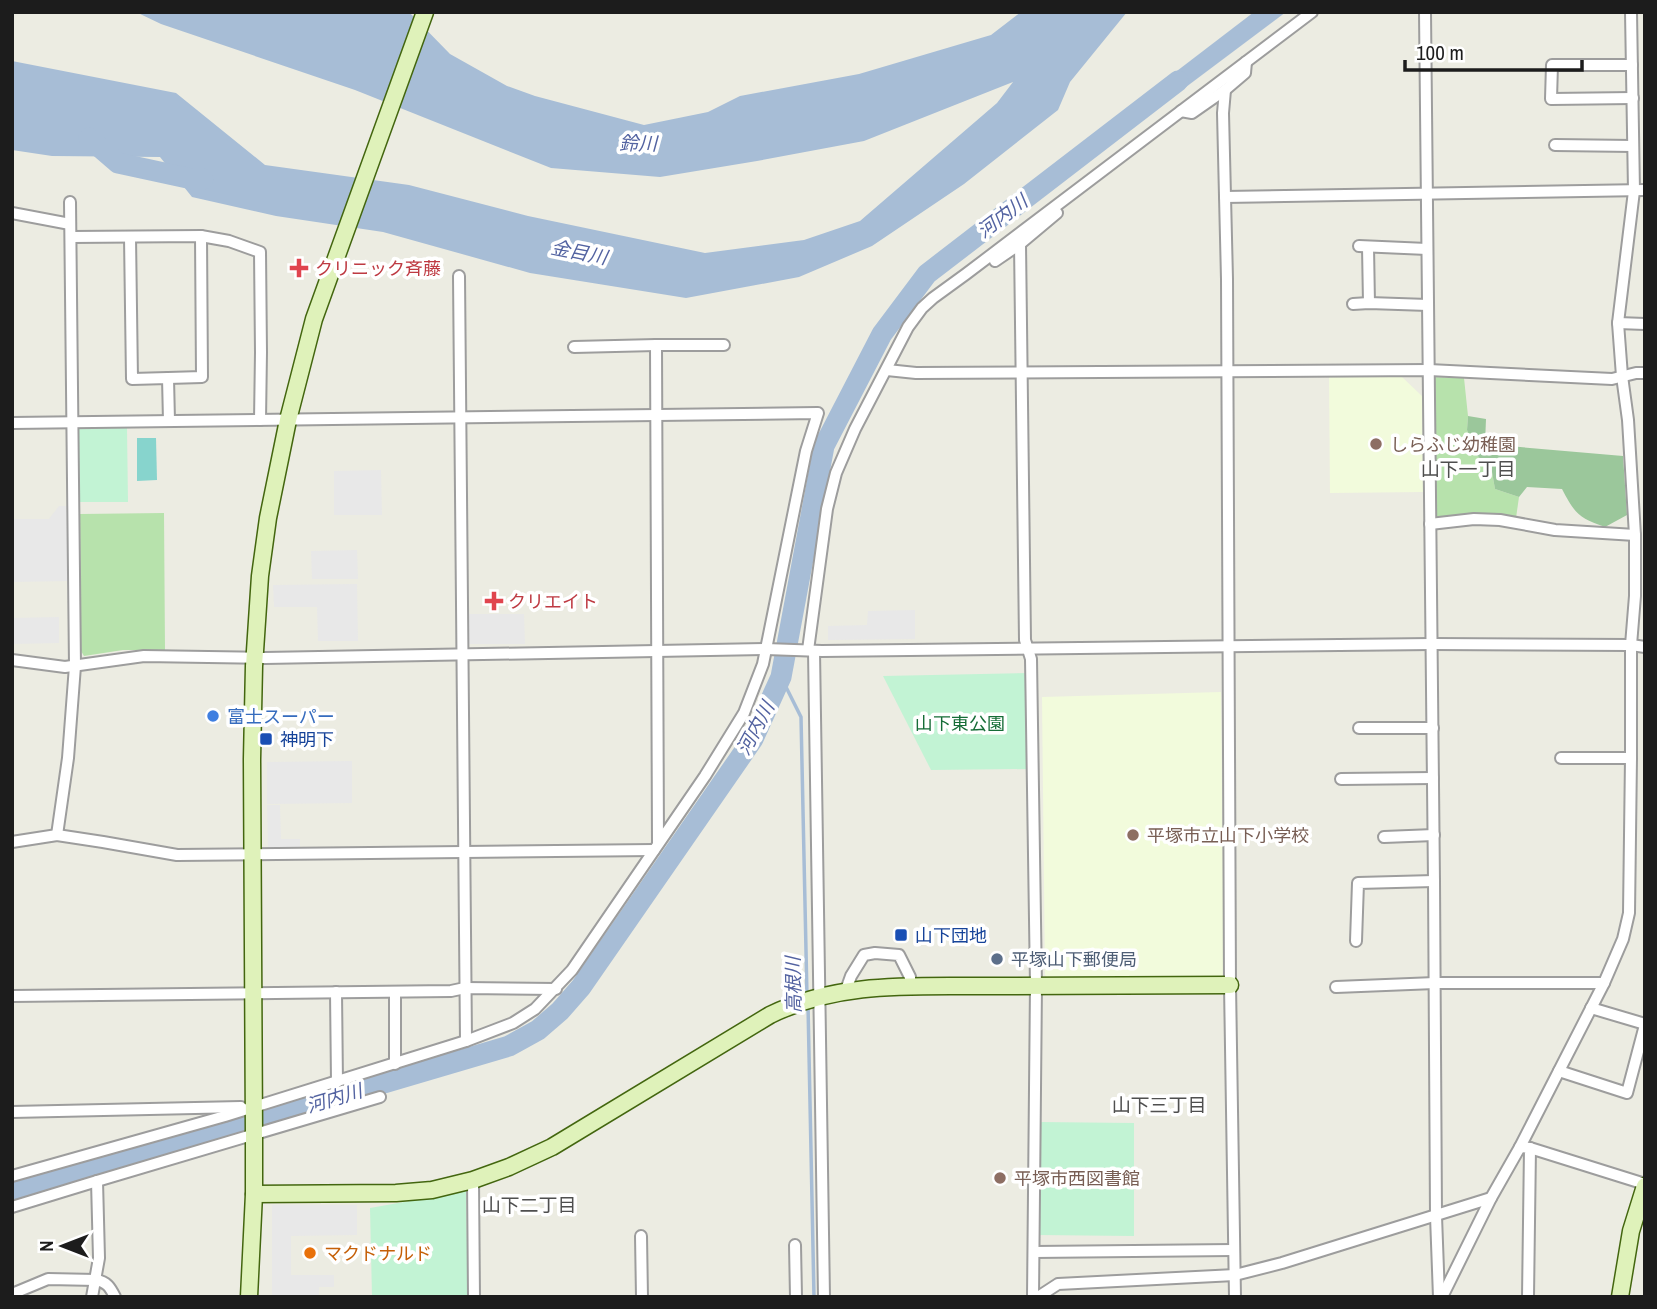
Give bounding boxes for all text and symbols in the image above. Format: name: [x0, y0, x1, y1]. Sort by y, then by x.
scale bar: [1405, 28, 1582, 72]
text: 100 m: [1416, 38, 1464, 67]
water label: 鈴川: [619, 130, 659, 156]
water label: 河内川: [971, 187, 1034, 244]
water label: 金目川: [549, 234, 611, 271]
place label: クリニック斉藤: [315, 256, 441, 281]
marker: クリニック斉藤: [289, 258, 309, 278]
place label: しらふじ幼稚園: [1390, 432, 1516, 457]
marker: しらふじ幼稚園: [1368, 436, 1384, 452]
district label: 山下一丁目: [1420, 456, 1516, 482]
place label: クリエイト: [508, 589, 598, 614]
marker: クリエイト: [486, 593, 502, 609]
water label: 河内川: [730, 695, 781, 759]
place label: 富士スーパー: [227, 704, 335, 729]
marker: 富士スーパー: [205, 708, 221, 724]
park label: 山下東公園: [915, 711, 1005, 736]
place label: 神明下: [280, 727, 334, 752]
marker: 神明下: [258, 731, 274, 747]
place label: 平塚市立山下小学校: [1147, 823, 1309, 848]
marker: 平塚市立山下小学校: [1125, 827, 1141, 843]
place label: 山下団地: [915, 923, 987, 948]
marker: 山下団地: [893, 927, 909, 943]
place label: 平塚山下郵便局: [1011, 947, 1137, 972]
marker: 平塚山下郵便局: [989, 951, 1005, 967]
water label: 高根川: [779, 954, 806, 1014]
water label: 河内川: [303, 1077, 367, 1119]
district label: 山下三丁目: [1111, 1092, 1207, 1118]
place label: 平塚市西図書館: [1014, 1166, 1140, 1191]
marker: 平塚市西図書館: [992, 1170, 1008, 1186]
district label: 山下二丁目: [481, 1192, 577, 1218]
north arrow: [28, 1211, 98, 1281]
text: N: [33, 1240, 59, 1252]
place label: マクドナルド: [324, 1241, 432, 1266]
marker: マクドナルド: [302, 1245, 318, 1261]

